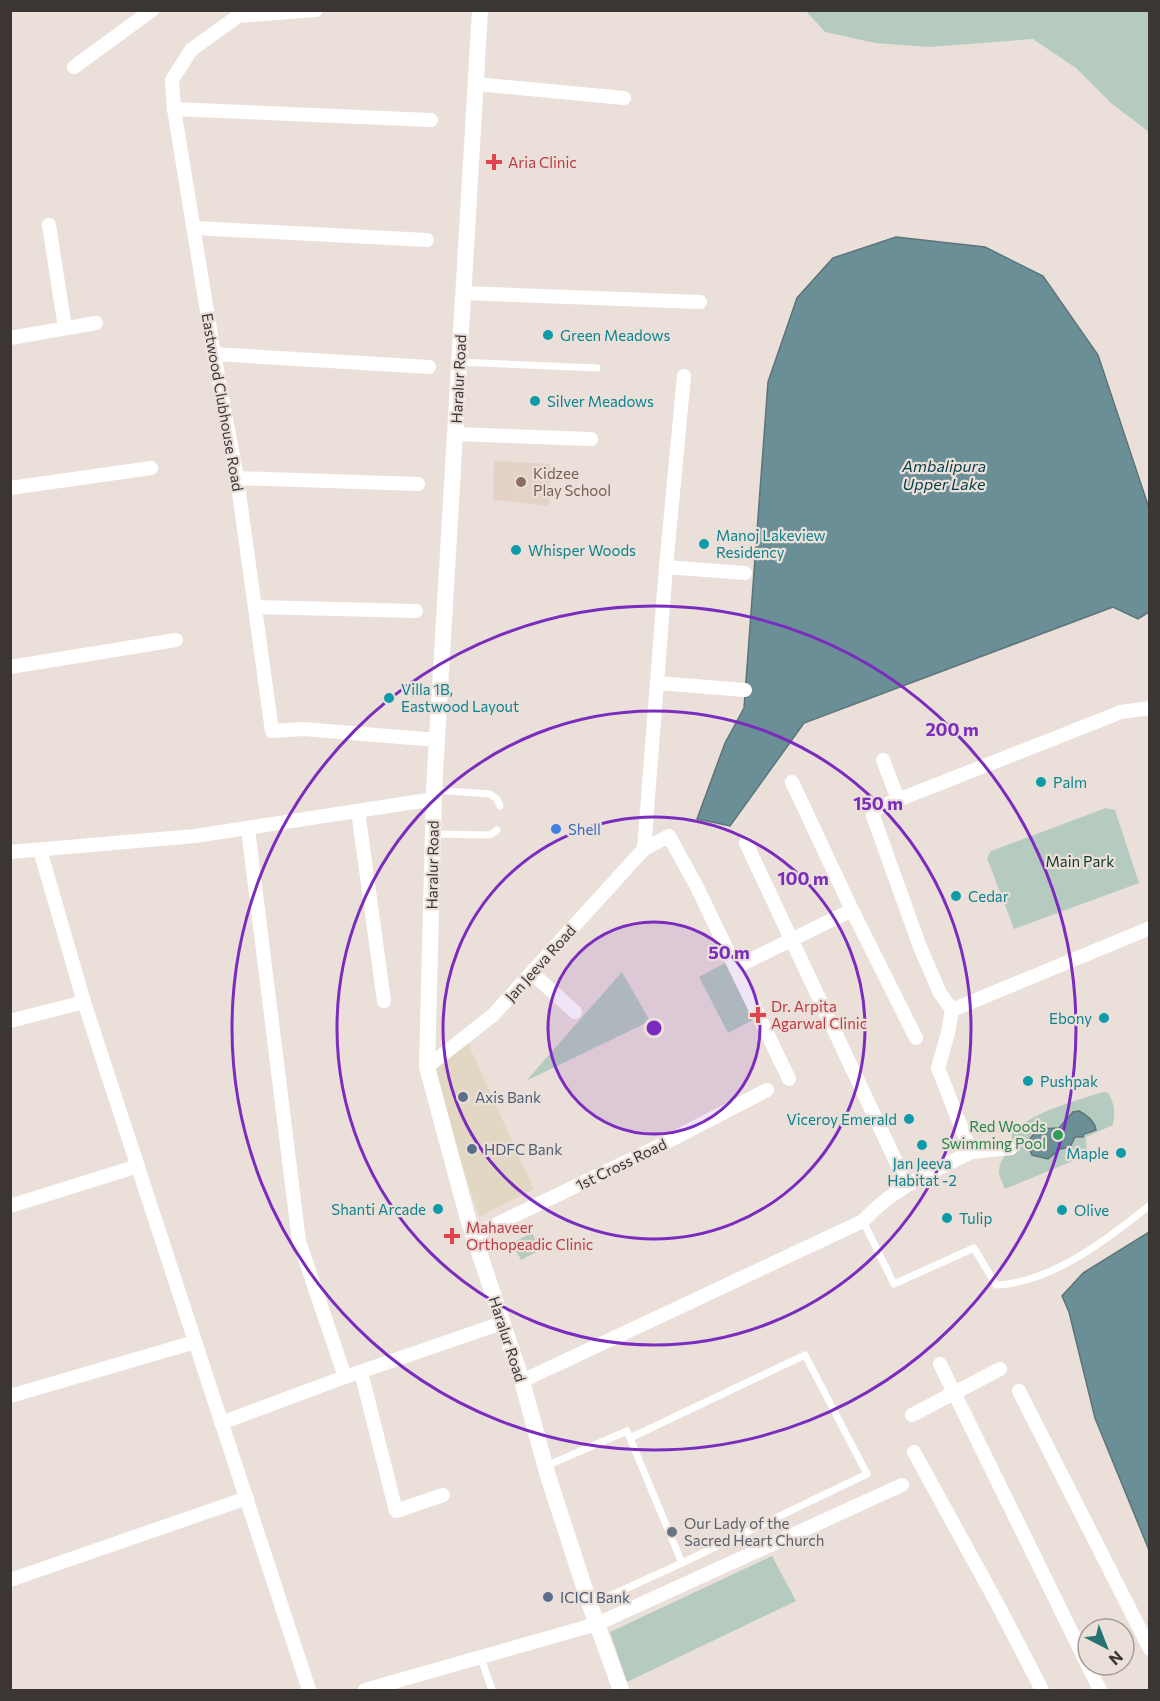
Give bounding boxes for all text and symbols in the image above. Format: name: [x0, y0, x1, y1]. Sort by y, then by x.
marker: Aria Clinic: [485, 153, 503, 171]
place label: Aria Clinic: [508, 153, 577, 171]
street label: Eastwood Clubhouse Road: [198, 311, 248, 493]
place label: Green Meadows: [560, 326, 670, 344]
marker: Green Meadows: [541, 328, 555, 342]
street label: Haralur Road: [447, 334, 469, 424]
place label: Silver Meadows: [547, 392, 654, 410]
marker: Silver Meadows: [528, 394, 542, 408]
water label: Ambalipura Upper Lake: [901, 456, 986, 493]
place label: Kidzee Play School: [533, 464, 611, 499]
marker: Kidzee Play School: [514, 475, 528, 489]
place label: Manoj Lakeview Residency: [716, 526, 826, 561]
marker: Manoj Lakeview Residency: [697, 537, 711, 551]
place label: Whisper Woods: [528, 541, 636, 559]
marker: Whisper Woods: [509, 543, 523, 557]
place label: Villa 1B, Eastwood Layout: [401, 680, 519, 715]
marker: Villa 1B, Eastwood Layout: [382, 691, 396, 705]
text: 200 m: [925, 718, 979, 740]
place label: Palm: [1053, 773, 1087, 791]
marker: Palm: [1034, 775, 1048, 789]
text: 150 m: [853, 792, 903, 814]
street label: Haralur Road: [422, 820, 442, 910]
place label: Shell: [568, 820, 601, 838]
marker: Shell: [549, 822, 563, 836]
park label: Main Park: [1046, 852, 1114, 870]
text: 100 m: [777, 867, 829, 889]
place label: Cedar: [968, 887, 1009, 905]
marker: Cedar: [949, 889, 963, 903]
street label: Jan Jeeva Road: [501, 921, 579, 1005]
text: 50 m: [708, 941, 750, 963]
place label: Dr. Arpita Agarwal Clinic: [771, 997, 867, 1032]
marker: Dr. Arpita Agarwal Clinic: [749, 1006, 767, 1024]
place label: Ebony: [1049, 1009, 1092, 1027]
marker: Ebony: [1097, 1011, 1111, 1025]
centre of rings: [644, 1018, 664, 1038]
place label: Pushpak: [1040, 1072, 1098, 1090]
marker: Pushpak: [1021, 1074, 1035, 1088]
place label: Axis Bank: [475, 1088, 541, 1106]
marker: Axis Bank: [456, 1090, 470, 1104]
place label: Viceroy Emerald: [786, 1110, 897, 1128]
marker: Viceroy Emerald: [902, 1112, 916, 1126]
place label: Red Woods Swimming Pool: [941, 1117, 1046, 1152]
marker: Red Woods Swimming Pool: [1051, 1128, 1065, 1142]
street label: 1st Cross Road: [573, 1134, 669, 1194]
marker: Jan Jeeva Habitat -2: [915, 1138, 929, 1152]
place label: HDFC Bank: [484, 1140, 562, 1158]
marker: HDFC Bank: [465, 1142, 479, 1156]
place label: Maple: [1066, 1144, 1109, 1162]
marker: Maple: [1114, 1146, 1128, 1160]
place label: Jan Jeeva Habitat -2: [887, 1154, 957, 1189]
place label: Shanti Arcade: [331, 1200, 426, 1218]
place label: Olive: [1074, 1201, 1109, 1219]
marker: Shanti Arcade: [431, 1202, 445, 1216]
marker: Olive: [1055, 1203, 1069, 1217]
place label: Tulip: [959, 1209, 992, 1227]
marker: Tulip: [940, 1211, 954, 1225]
place label: Mahaveer Orthopeadic Clinic: [466, 1218, 593, 1253]
marker: Mahaveer Orthopeadic Clinic: [443, 1227, 461, 1245]
street label: Haralur Road: [486, 1294, 530, 1384]
place label: Our Lady of the Sacred Heart Church: [684, 1514, 824, 1549]
marker: Our Lady of the Sacred Heart Church: [665, 1525, 679, 1539]
place label: ICICI Bank: [560, 1588, 630, 1606]
marker: ICICI Bank: [541, 1590, 555, 1604]
north arrow: [1076, 1617, 1136, 1677]
text: N: [1106, 1647, 1127, 1670]

